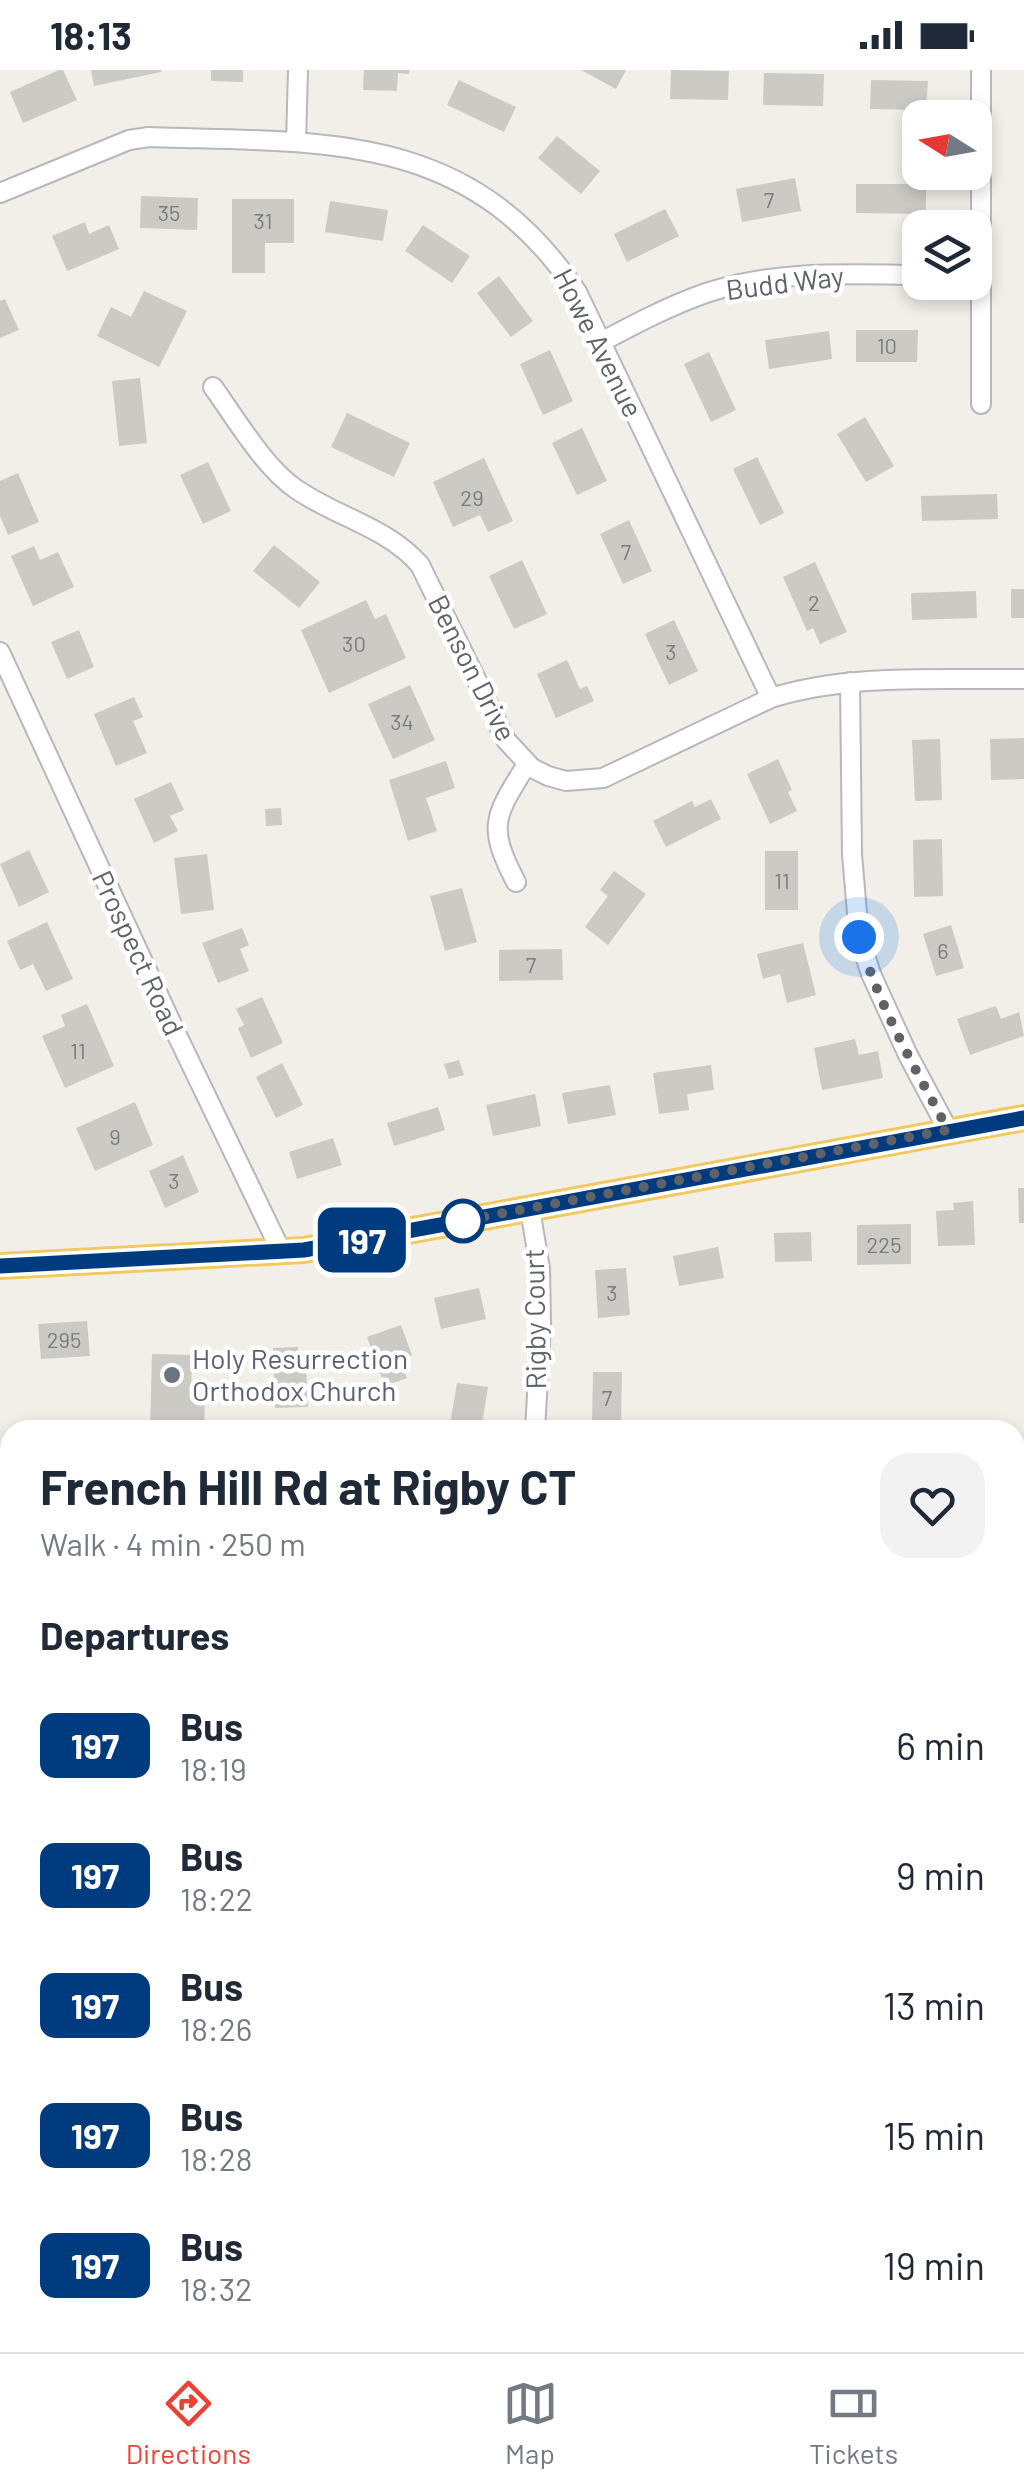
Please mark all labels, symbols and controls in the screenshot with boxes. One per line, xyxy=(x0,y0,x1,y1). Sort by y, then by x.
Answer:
text: 18:13 xyxy=(50,12,132,58)
north arrow xyxy=(902,100,992,190)
map controls xyxy=(902,100,992,300)
house number: 7 xyxy=(764,186,774,212)
house number: 35 xyxy=(158,199,180,225)
house number: 31 xyxy=(254,207,272,233)
button: layers xyxy=(902,210,992,300)
street label: Budd Way xyxy=(724,258,846,306)
street label: Howe Avenue xyxy=(547,263,651,423)
house number: 10 xyxy=(877,332,897,358)
house number: 29 xyxy=(460,484,484,510)
house number: 7 xyxy=(621,538,631,564)
street label: Benson Drive xyxy=(422,589,524,746)
house number: 2 xyxy=(808,589,820,615)
house number: 30 xyxy=(342,630,366,656)
house number: 3 xyxy=(665,638,677,664)
house number: 34 xyxy=(390,708,414,734)
street label: Prospect Road xyxy=(86,865,192,1040)
house number: 11 xyxy=(774,867,790,893)
your location xyxy=(834,912,884,962)
house number: 6 xyxy=(937,937,949,963)
house number: 7 xyxy=(526,951,536,977)
house number: 11 xyxy=(70,1037,86,1063)
house number: 9 xyxy=(109,1123,121,1149)
house number: 3 xyxy=(168,1167,180,1193)
unlabelled marker xyxy=(442,1200,484,1242)
line badge: 197 xyxy=(304,1208,420,1272)
text: 197 xyxy=(338,1219,386,1261)
house number: 225 xyxy=(867,1231,901,1257)
street label: Rigby Court xyxy=(516,1248,552,1390)
house number: 3 xyxy=(606,1279,618,1305)
house number: 295 xyxy=(47,1326,81,1352)
place label: Holy Resurrection Orthodox Church xyxy=(192,1341,408,1407)
marker: Holy Resurrection Orthodox Church xyxy=(161,1364,183,1386)
house number: 7 xyxy=(602,1384,612,1410)
button: heart xyxy=(880,1453,985,1558)
text: French Hill Rd at Rigby CT xyxy=(40,1457,576,1515)
text: Walk · 4 min · 250 m xyxy=(40,1524,306,1562)
text: Departures xyxy=(40,1612,229,1658)
text: Bus xyxy=(180,1703,243,1749)
text: 6 min xyxy=(896,1722,985,1768)
text: 197 xyxy=(71,1724,119,1766)
text: 18:19 xyxy=(180,1749,247,1787)
text: Bus xyxy=(180,1833,243,1879)
text: 9 min xyxy=(896,1852,985,1898)
text: 197 xyxy=(71,1854,119,1896)
text: 18:22 xyxy=(180,1879,253,1917)
text: Bus xyxy=(180,1963,243,2009)
text: 13 min xyxy=(883,1982,985,2028)
text: 197 xyxy=(71,1984,119,2026)
text: 18:26 xyxy=(180,2009,252,2047)
text: Bus xyxy=(180,2093,243,2139)
text: 15 min xyxy=(883,2112,985,2158)
text: 197 xyxy=(71,2114,119,2156)
text: 18:28 xyxy=(180,2139,253,2177)
text: Bus xyxy=(180,2223,243,2269)
text: 19 min xyxy=(883,2242,985,2288)
text: 197 xyxy=(71,2244,119,2286)
text: 18:32 xyxy=(180,2269,252,2307)
tab: Directions xyxy=(126,2376,251,2470)
tab: Map xyxy=(503,2376,558,2470)
tab: Tickets xyxy=(809,2376,898,2470)

